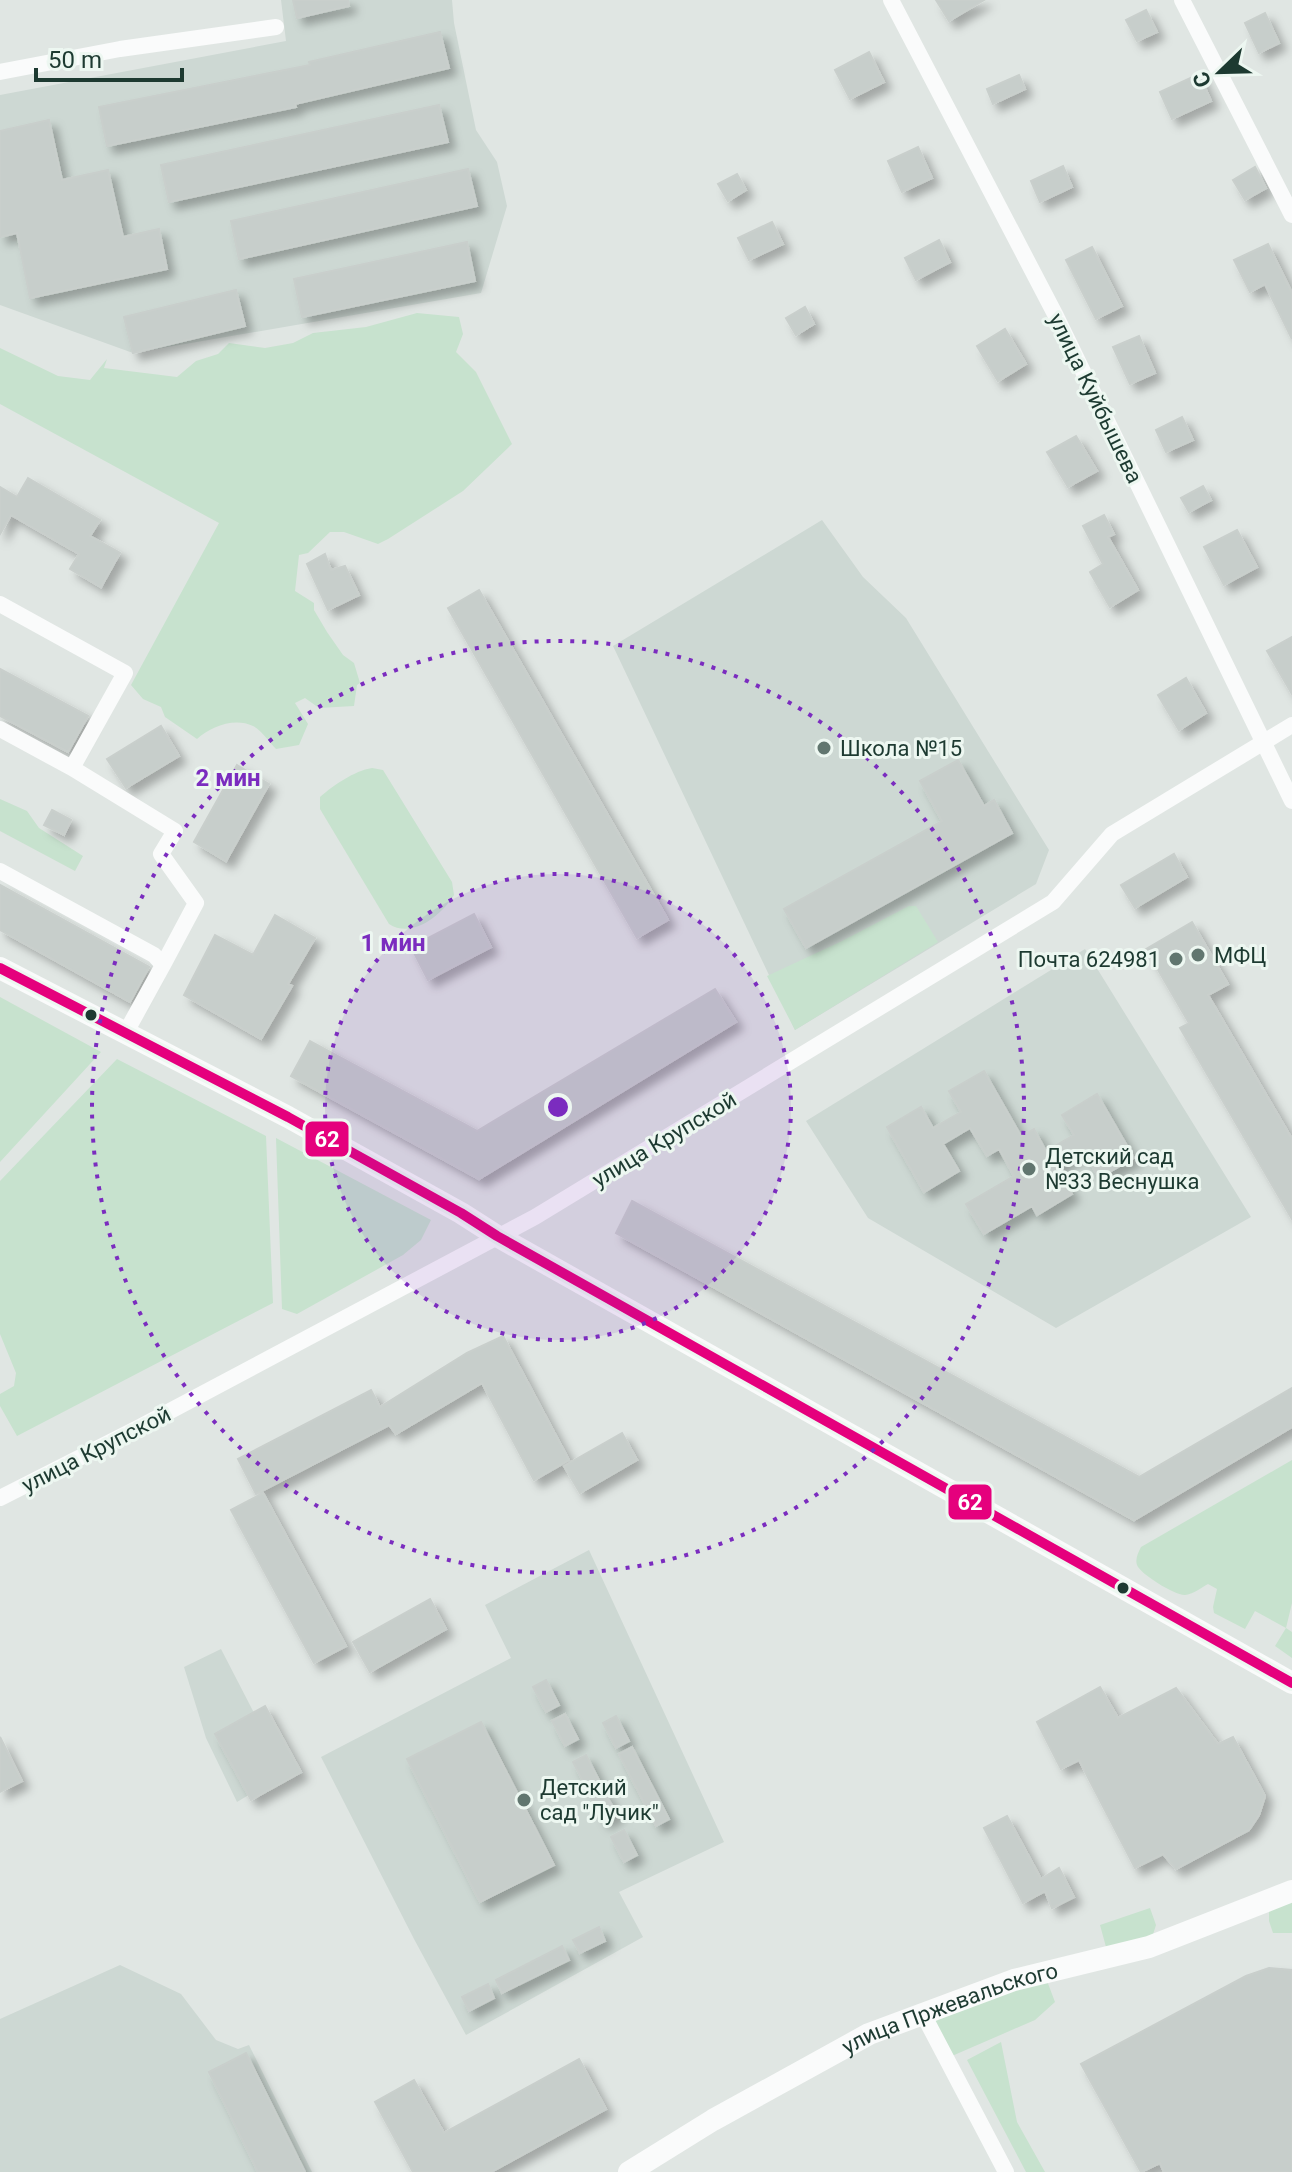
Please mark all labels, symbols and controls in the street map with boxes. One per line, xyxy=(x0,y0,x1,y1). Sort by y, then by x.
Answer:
scale bar xyxy=(36,32,182,82)
north arrow xyxy=(1180,32,1260,112)
text: 50 m xyxy=(48,46,102,74)
text: С xyxy=(1188,68,1216,91)
street label: улица Куйбышева xyxy=(1044,309,1148,487)
place label: Школа №15 xyxy=(840,736,962,761)
marker: Школа №15 xyxy=(815,739,833,757)
text: 2 мин xyxy=(195,764,261,792)
text: 1 мин xyxy=(360,929,426,957)
place label: МФЦ xyxy=(1214,943,1266,968)
marker: МФЦ xyxy=(1189,946,1207,964)
place label: Почта 624981 xyxy=(1018,947,1160,972)
marker: Почта 624981 xyxy=(1167,950,1185,968)
unlabelled marker xyxy=(83,1007,99,1023)
street label: улица Крупской xyxy=(588,1087,741,1192)
centre of rings xyxy=(544,1093,572,1121)
line badge: 62 xyxy=(304,1120,350,1158)
text: 62 xyxy=(314,1127,340,1152)
place label: Детский сад №33 Веснушка xyxy=(1045,1144,1199,1194)
marker: Детский сад №33 Веснушка xyxy=(1020,1160,1038,1178)
street label: улица Крупской xyxy=(18,1401,175,1498)
line badge: 62 xyxy=(947,1483,993,1521)
text: 62 xyxy=(957,1490,983,1515)
unlabelled marker xyxy=(1115,1580,1131,1596)
place label: Детский сад "Лучик" xyxy=(540,1775,659,1825)
marker: Детский сад "Лучик" xyxy=(515,1791,533,1809)
street label: улица Пржевальского xyxy=(838,1958,1060,2060)

